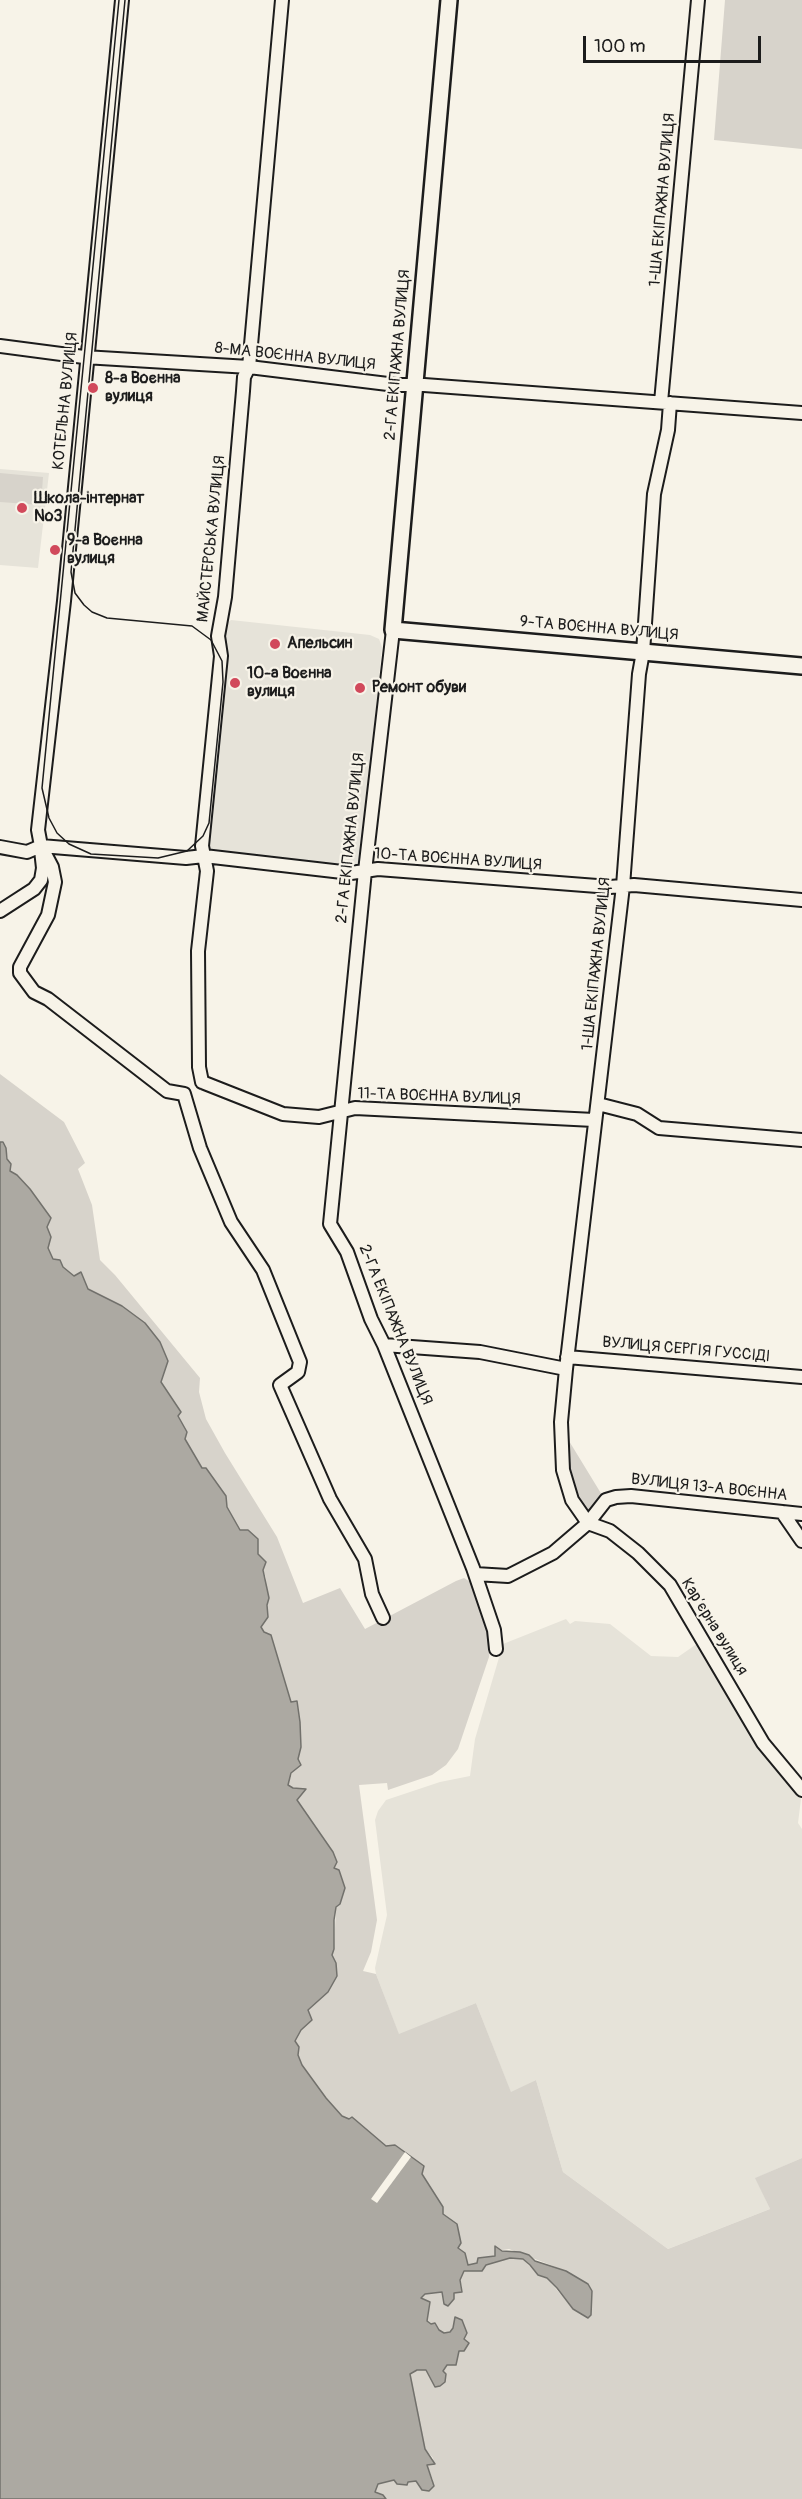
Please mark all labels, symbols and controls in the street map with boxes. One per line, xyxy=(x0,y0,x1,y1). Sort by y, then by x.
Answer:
scale bar xyxy=(586,24,764,62)
text: 100 m xyxy=(594,35,646,58)
street label: 1-ША ЕКІПАЖНА ВУЛИЦЯ xyxy=(646,112,680,288)
street label: 2-ГА ЕКІПАЖНА ВУЛИЦЯ xyxy=(381,269,415,441)
street label: КОТЕЛЬНА ВУЛИЦЯ xyxy=(49,331,83,471)
street label: 8-МА ВОЄННА ВУЛИЦЯ xyxy=(214,339,376,375)
place label: 8-а Воєнна вулиця xyxy=(105,369,180,407)
marker: 8-а Воєнна вулиця xyxy=(86,381,100,395)
street label: МАЙСТЕРСЬКА ВУЛИЦЯ xyxy=(194,455,230,623)
place label: Школа-інтернат №3 xyxy=(34,489,144,527)
marker: Школа-інтернат №3 xyxy=(15,501,29,515)
place label: 9-а Воєнна вулиця xyxy=(67,531,143,569)
marker: 9-а Воєнна вулиця xyxy=(48,543,62,557)
street label: 9-ТА ВОЄННА ВУЛИЦЯ xyxy=(519,612,679,646)
place label: Апельсин xyxy=(287,634,352,654)
marker: Апельсин xyxy=(268,637,282,651)
place label: 10-а Воєнна вулиця xyxy=(247,664,332,702)
marker: 10-а Воєнна вулиця xyxy=(228,676,242,690)
place label: Ремонт обуви xyxy=(372,678,466,698)
marker: Ремонт обуви xyxy=(353,681,367,695)
street label: 2-ГА ЕКІПАЖНА ВУЛИЦЯ xyxy=(332,752,370,924)
street label: 10-ТА ВОЄННА ВУЛИЦЯ xyxy=(373,845,543,875)
street label: 1-ША ЕКІПАЖНА ВУЛИЦЯ xyxy=(578,876,616,1052)
street label: 11-ТА ВОЄННА ВУЛИЦЯ xyxy=(357,1085,521,1109)
street label: 2-ГА ЕКІПАЖНА ВУЛИЦЯ xyxy=(354,1242,436,1408)
street label: ВУЛИЦЯ СЕРГІЯ ГУССІДІ xyxy=(601,1333,771,1367)
street label: ВУЛИЦЯ 13-А ВОЄННА xyxy=(630,1470,788,1506)
street label: Карʼєрна вулиця xyxy=(677,1575,751,1679)

